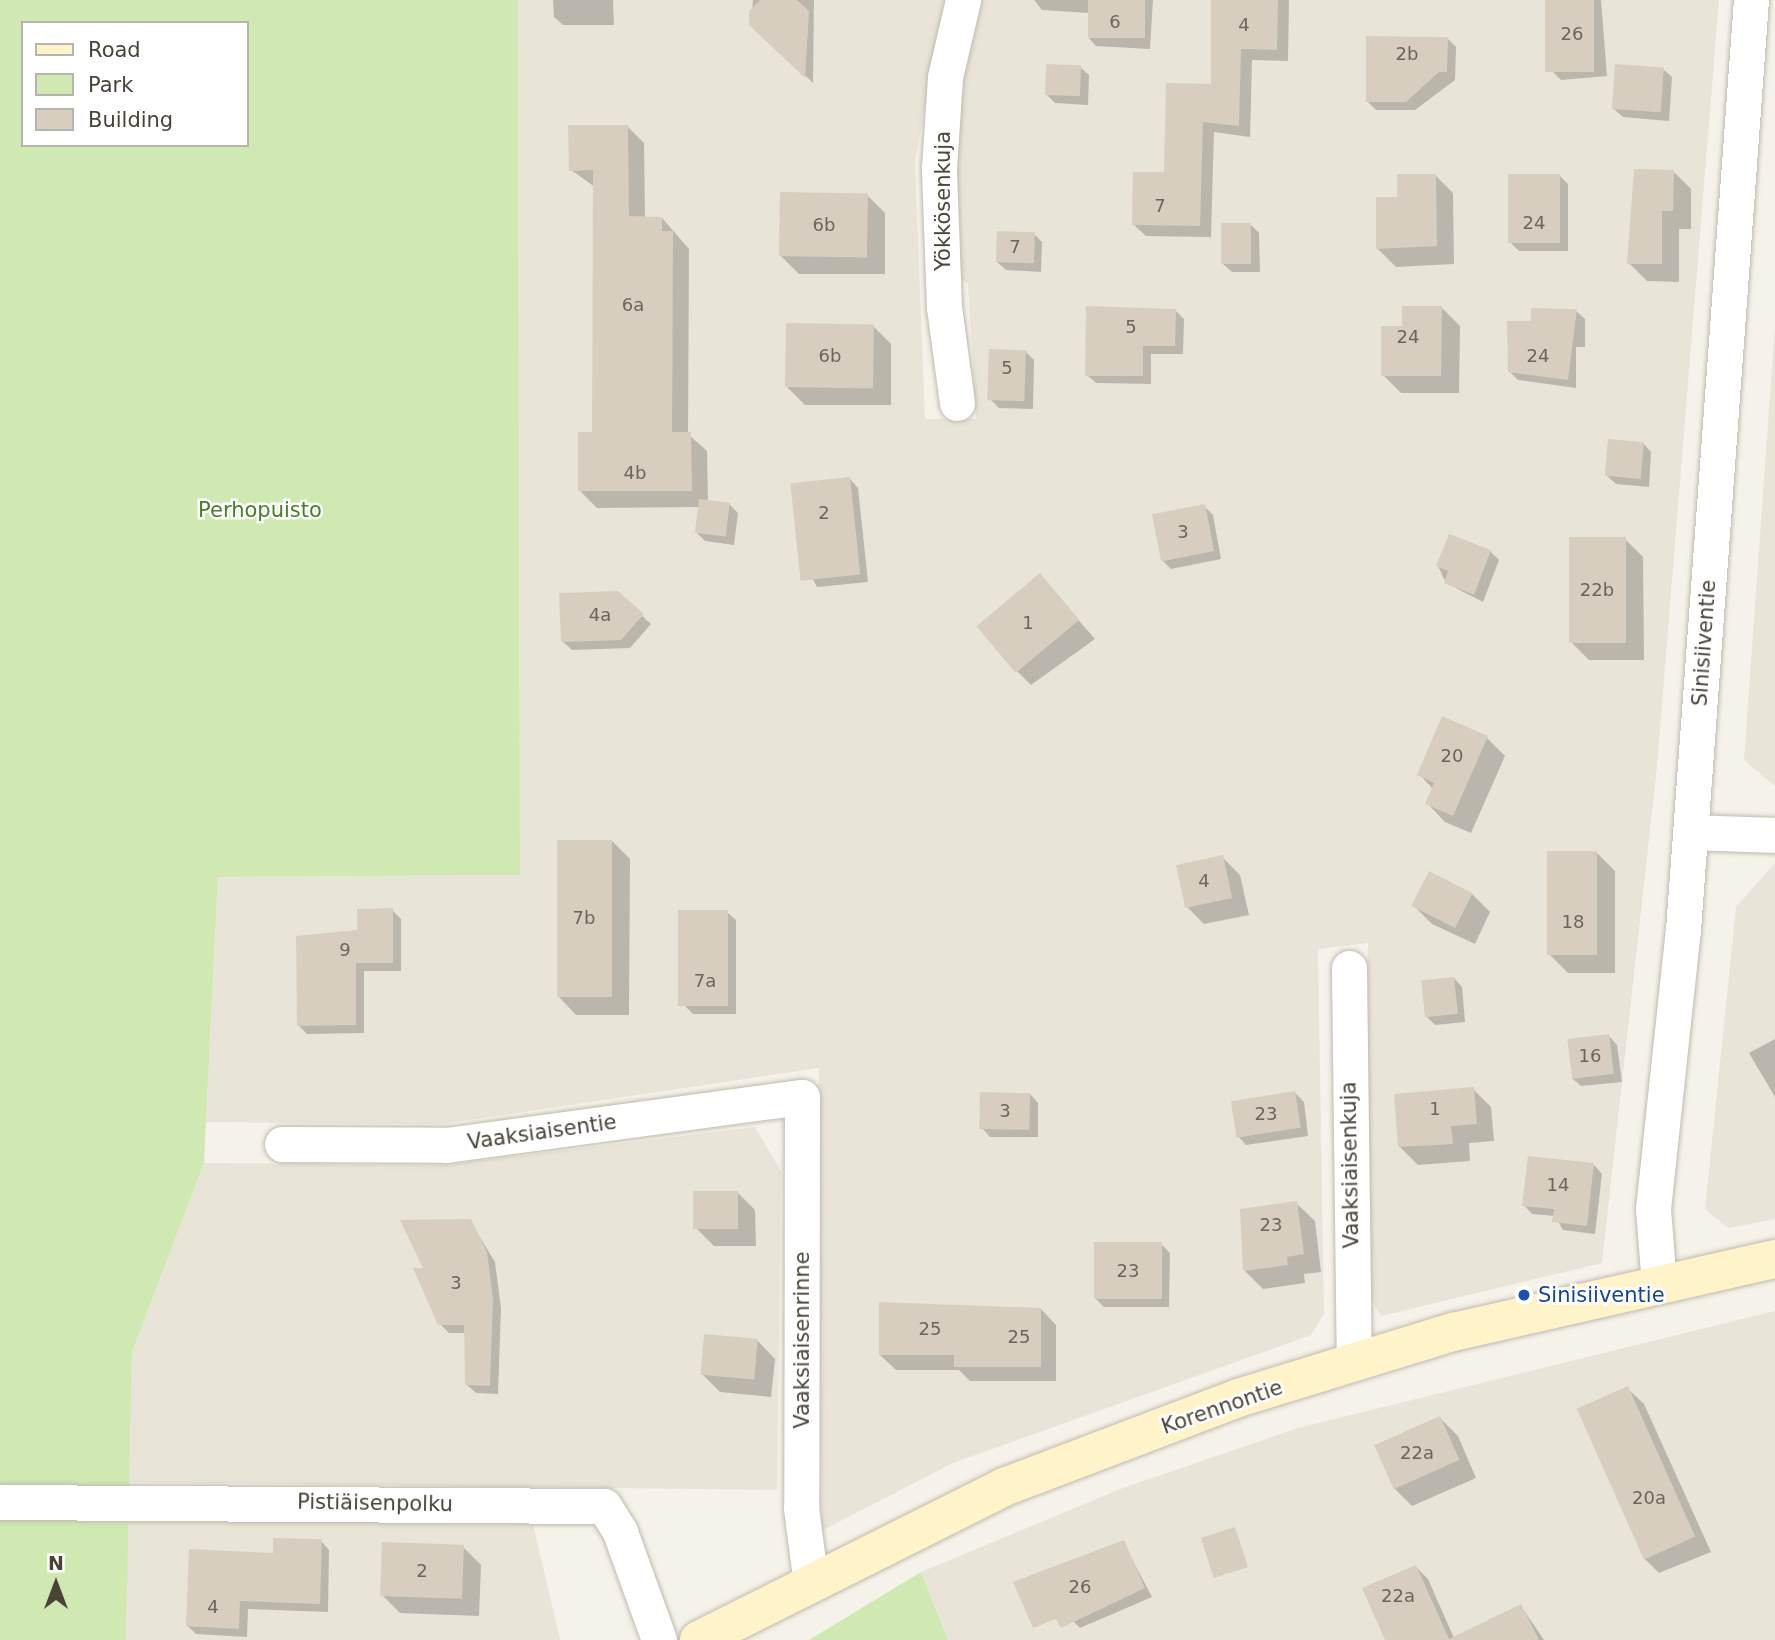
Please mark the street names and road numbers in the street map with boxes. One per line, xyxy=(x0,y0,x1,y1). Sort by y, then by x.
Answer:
street label: Yökkösenkuja xyxy=(930,131,956,271)
street label: Sinisiiventie xyxy=(1687,579,1721,707)
street label: Vaaksiaisenkuja xyxy=(1336,1081,1364,1249)
street label: Vaaksiaisentie xyxy=(466,1109,618,1155)
street label: Vaaksiaisenrinne xyxy=(789,1251,815,1429)
street label: Korennontie xyxy=(1158,1375,1286,1439)
street label: Pistiäisenpolku xyxy=(297,1489,453,1517)

